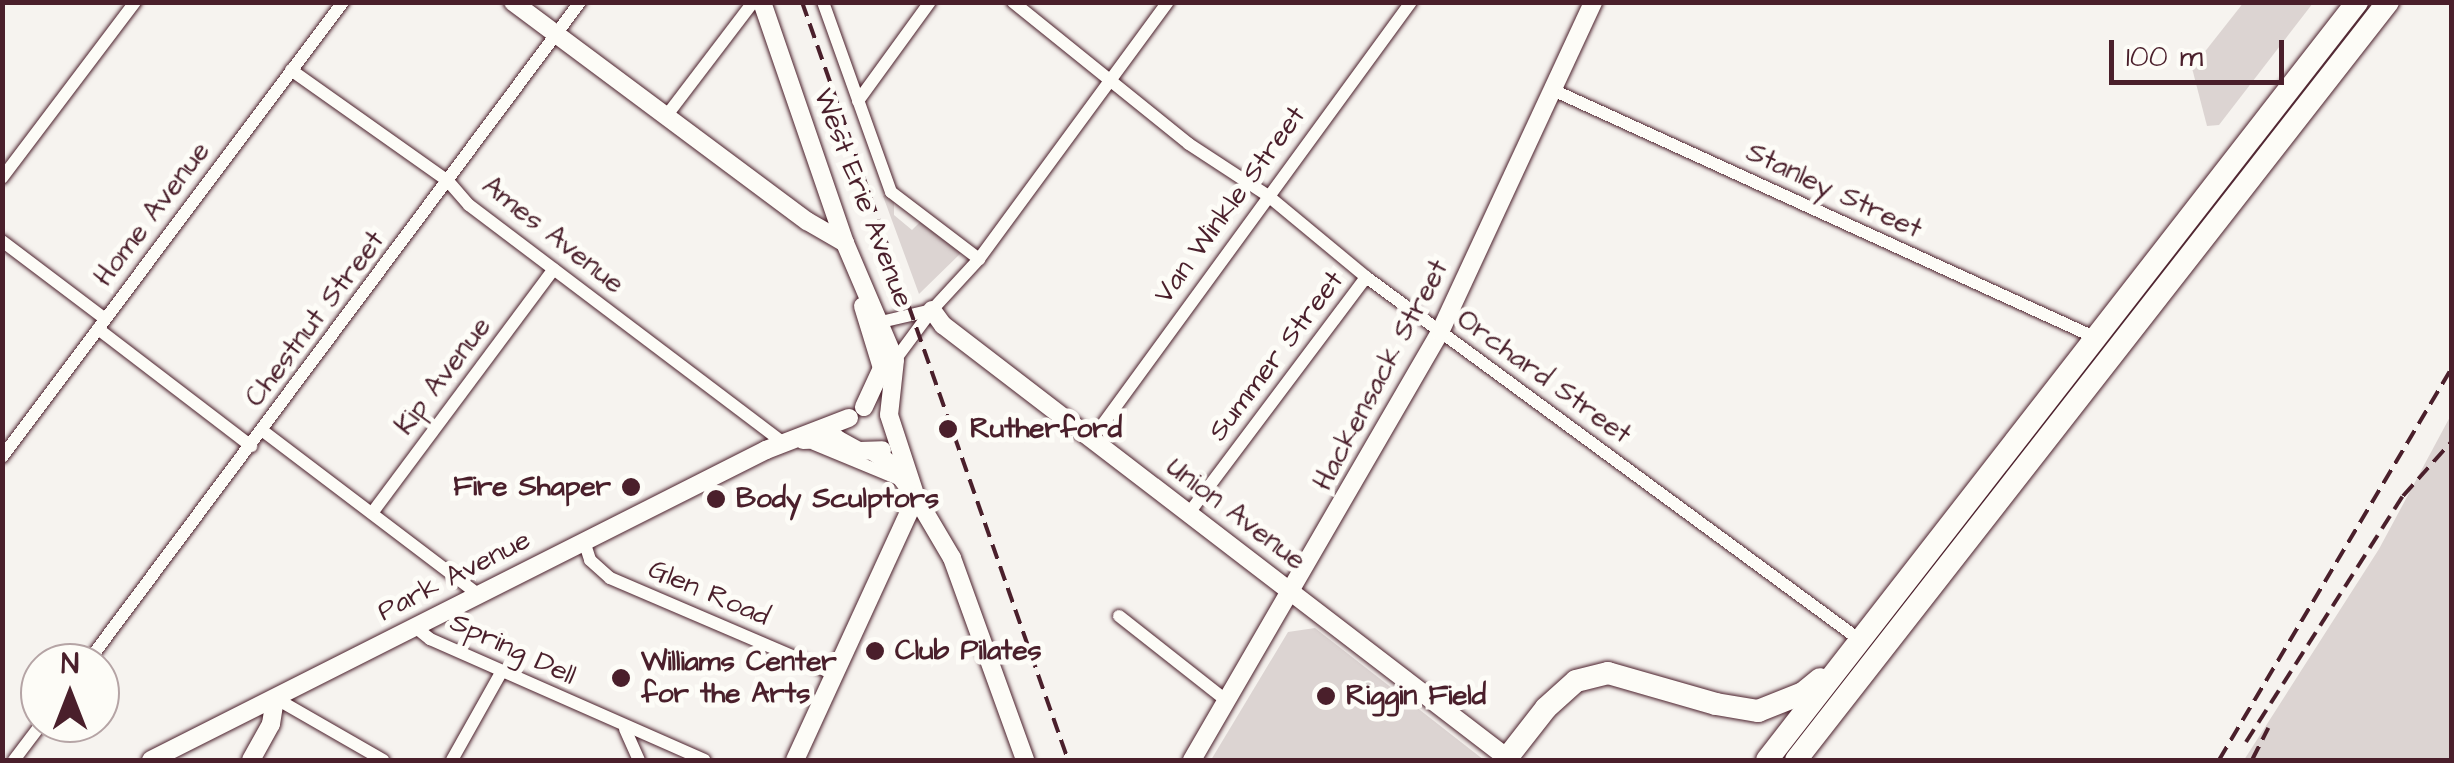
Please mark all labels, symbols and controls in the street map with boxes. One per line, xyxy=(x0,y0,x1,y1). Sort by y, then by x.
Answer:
scale bar xyxy=(2114,20,2289,82)
text: 100 m xyxy=(2126,36,2203,78)
street label: West Erie Avenue xyxy=(806,84,920,312)
street label: Van Winkle Street xyxy=(1147,100,1313,310)
street label: Home Avenue xyxy=(87,135,217,293)
street label: Stanley Street xyxy=(1741,136,1927,246)
street label: Ames Avenue xyxy=(475,169,631,301)
street label: Chestnut Street xyxy=(238,224,392,414)
street label: Hackensack Street xyxy=(1306,254,1456,496)
street label: Summer Street xyxy=(1201,264,1351,448)
street label: Orchard Street xyxy=(1450,302,1638,452)
street label: Kip Avenue xyxy=(388,310,498,442)
place label: Rutherford xyxy=(970,412,1122,446)
marker: Rutherford xyxy=(935,416,961,442)
street label: Union Avenue xyxy=(1160,451,1312,577)
place label: Fire Shaper xyxy=(453,470,611,504)
marker: Fire Shaper xyxy=(620,476,642,498)
place label: Body Sculptors xyxy=(736,482,939,516)
marker: Body Sculptors xyxy=(705,488,727,510)
street label: Park Avenue xyxy=(372,523,536,629)
street label: Glen Road xyxy=(643,552,775,634)
street label: Spring Dell xyxy=(445,605,581,693)
place label: Club Pilates xyxy=(895,634,1042,668)
marker: Club Pilates xyxy=(864,640,886,662)
north arrow xyxy=(20,643,120,743)
text: N xyxy=(61,645,79,684)
place label: Williams Center for the Arts xyxy=(641,645,837,711)
marker: Williams Center for the Arts xyxy=(610,667,632,689)
place label: Riggin Field xyxy=(1346,679,1486,713)
marker: Riggin Field xyxy=(1315,685,1337,707)

